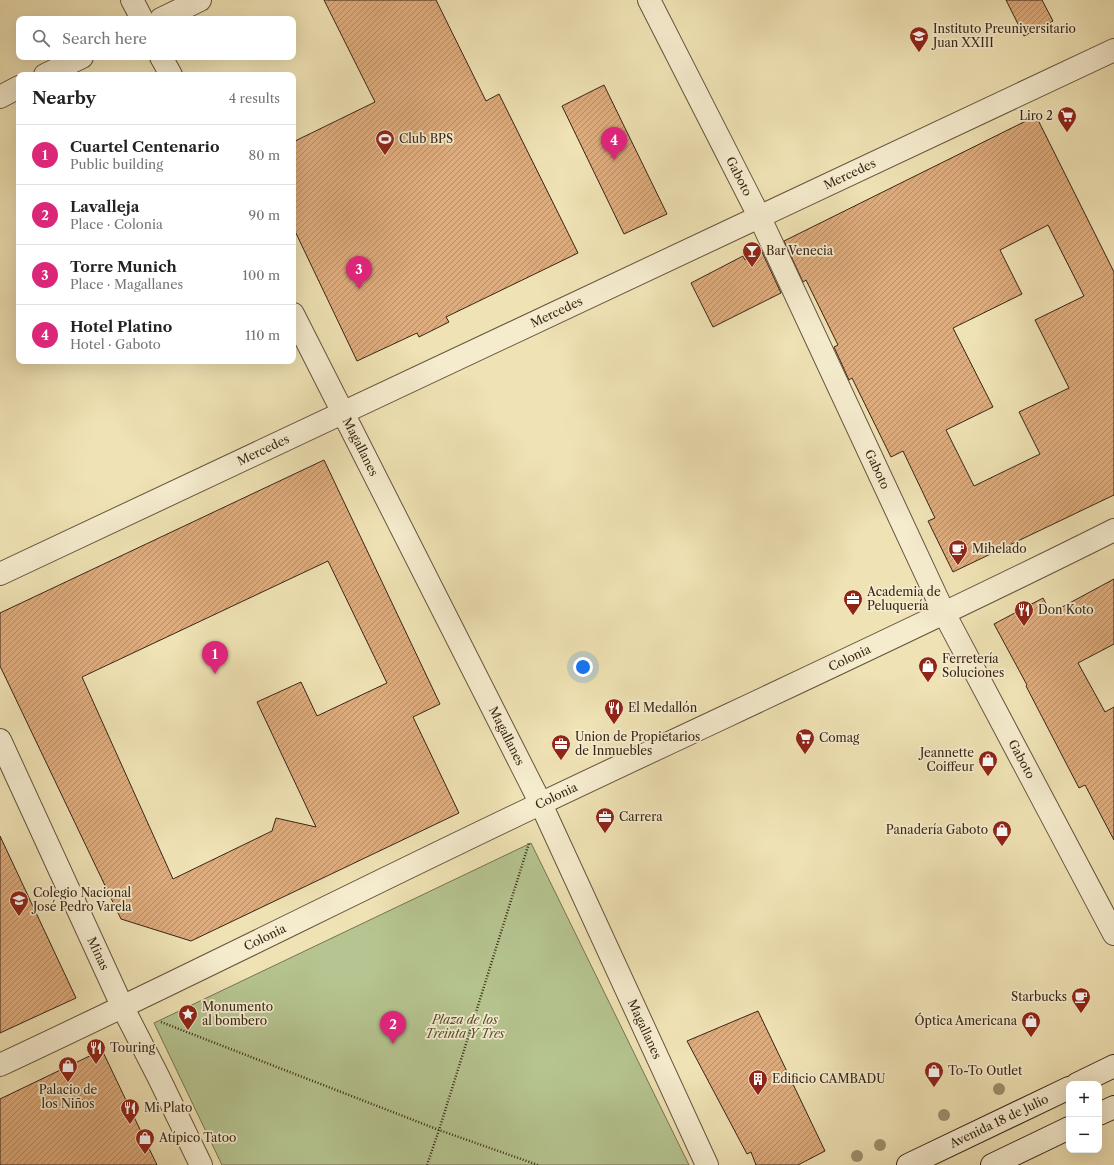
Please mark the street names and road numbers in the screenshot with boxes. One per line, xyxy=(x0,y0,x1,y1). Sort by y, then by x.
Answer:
street label: Gaboto xyxy=(723,154,756,198)
street label: Mercedes xyxy=(821,155,878,193)
street label: Mercedes xyxy=(528,293,585,330)
street label: Magallanes xyxy=(340,415,382,479)
street label: Mercedes xyxy=(235,431,292,468)
street label: Gaboto xyxy=(862,447,893,492)
street label: Colonia xyxy=(826,641,874,674)
street label: Magallanes xyxy=(486,704,528,768)
street label: Gaboto xyxy=(1005,737,1038,781)
street label: Colonia xyxy=(533,779,580,812)
street label: Colonia xyxy=(241,920,289,954)
street label: Minas xyxy=(84,934,113,972)
street label: Magallanes xyxy=(625,997,665,1061)
street label: Avenida 18 de Julio xyxy=(946,1091,1051,1151)

